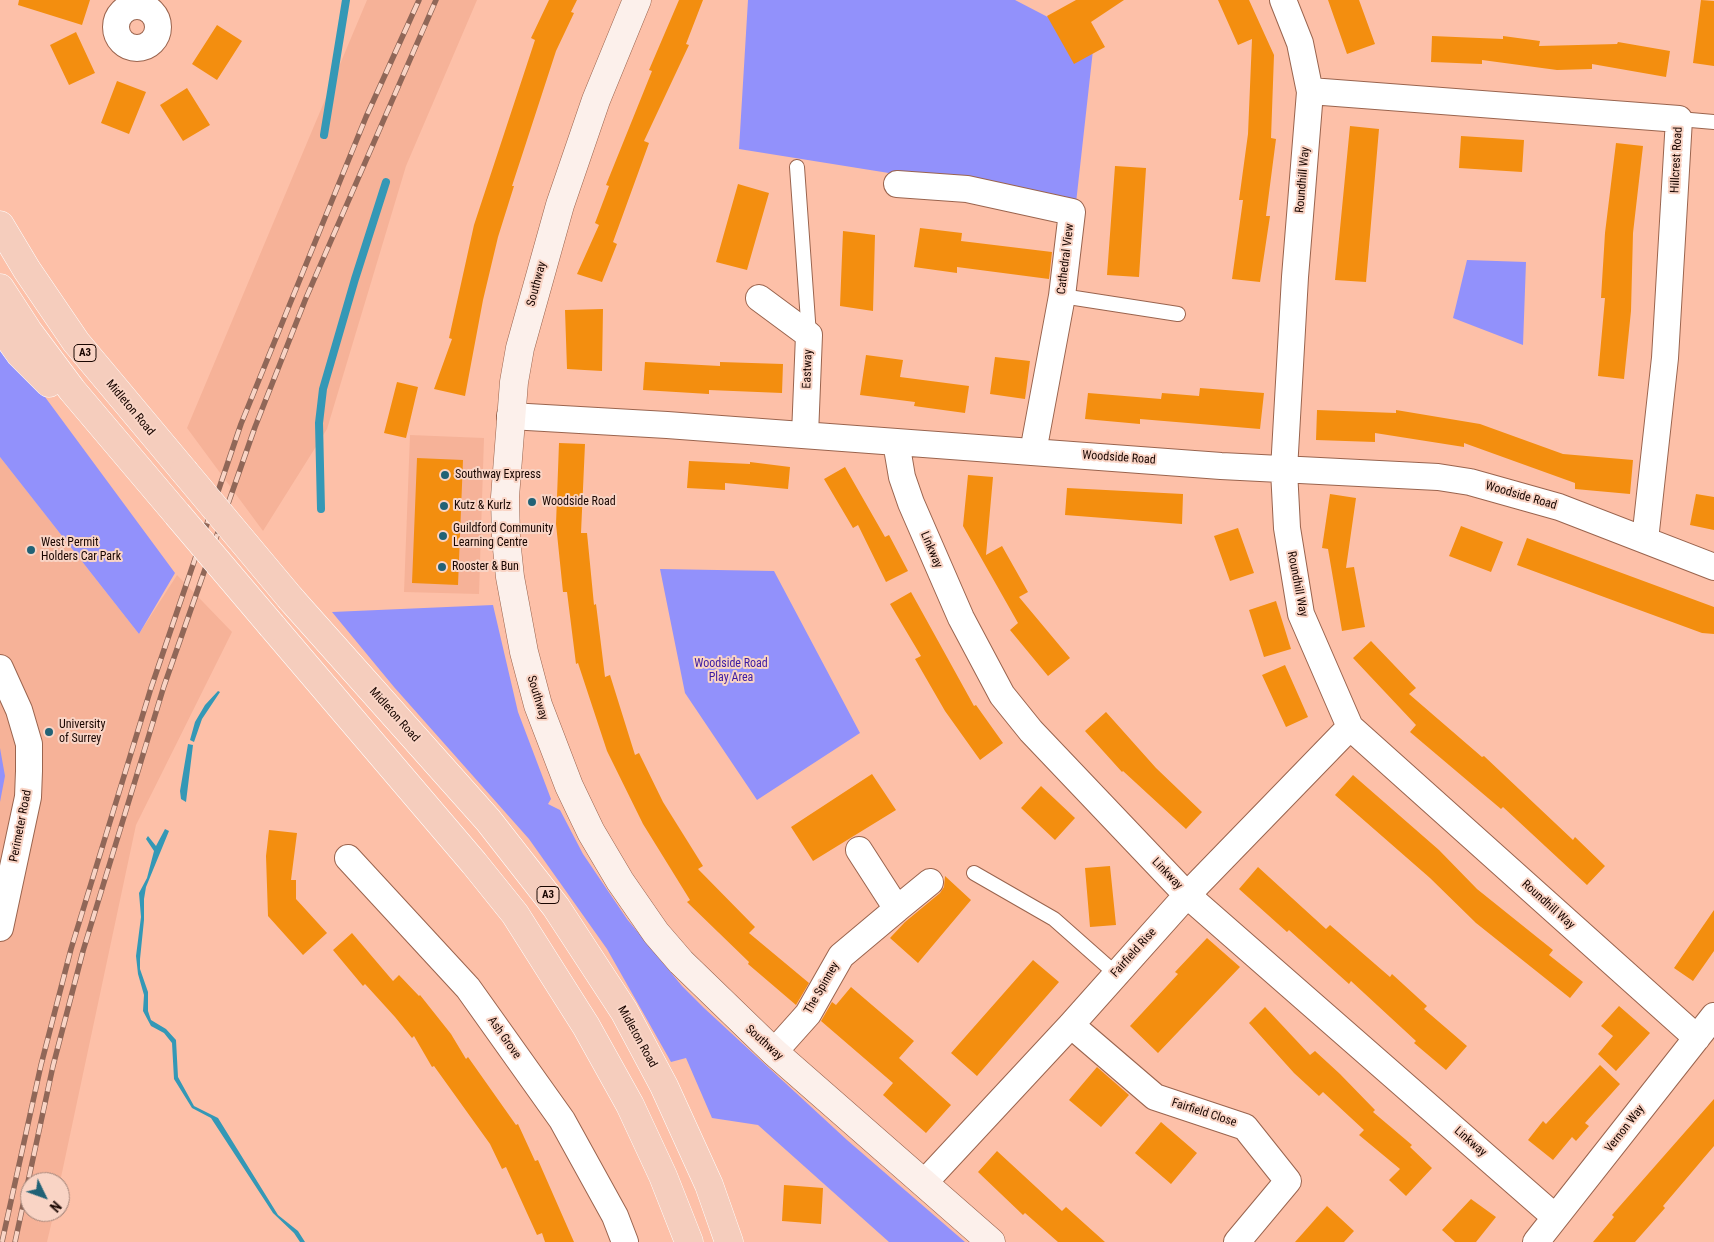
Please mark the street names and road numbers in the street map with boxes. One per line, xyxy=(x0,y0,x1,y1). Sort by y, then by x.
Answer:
street label: Hillcrest Road xyxy=(1668,127,1686,193)
street label: Roundhill Way xyxy=(1293,146,1313,214)
street label: Cathedral View xyxy=(1055,223,1077,295)
street label: Southway xyxy=(524,260,550,308)
road number: A3 xyxy=(74,344,96,362)
street label: Eastway xyxy=(800,349,816,389)
street label: Midleton Road xyxy=(103,377,157,439)
street label: Woodside Road xyxy=(1082,448,1156,468)
street label: Woodside Road xyxy=(1484,479,1558,513)
street label: Linkway xyxy=(917,530,945,570)
street label: Roundhill Way xyxy=(1284,550,1310,618)
street label: Southway xyxy=(523,674,551,722)
street label: Midleton Road xyxy=(366,685,422,745)
street label: Perimeter Road xyxy=(7,789,35,863)
street label: Linkway xyxy=(1149,855,1185,893)
street label: Roundhill Way xyxy=(1519,877,1577,933)
road number: A3 xyxy=(537,886,559,904)
street label: Fairfield Rise xyxy=(1108,926,1160,980)
street label: The Spinney xyxy=(801,960,843,1016)
street label: Midleton Road xyxy=(614,1004,660,1070)
street label: Ash Grove xyxy=(484,1014,524,1062)
street label: Southway xyxy=(742,1022,786,1064)
street label: Fairfield Close xyxy=(1170,1096,1238,1130)
street label: Vernon Way xyxy=(1602,1103,1648,1155)
street label: Linkway xyxy=(1451,1124,1489,1160)

